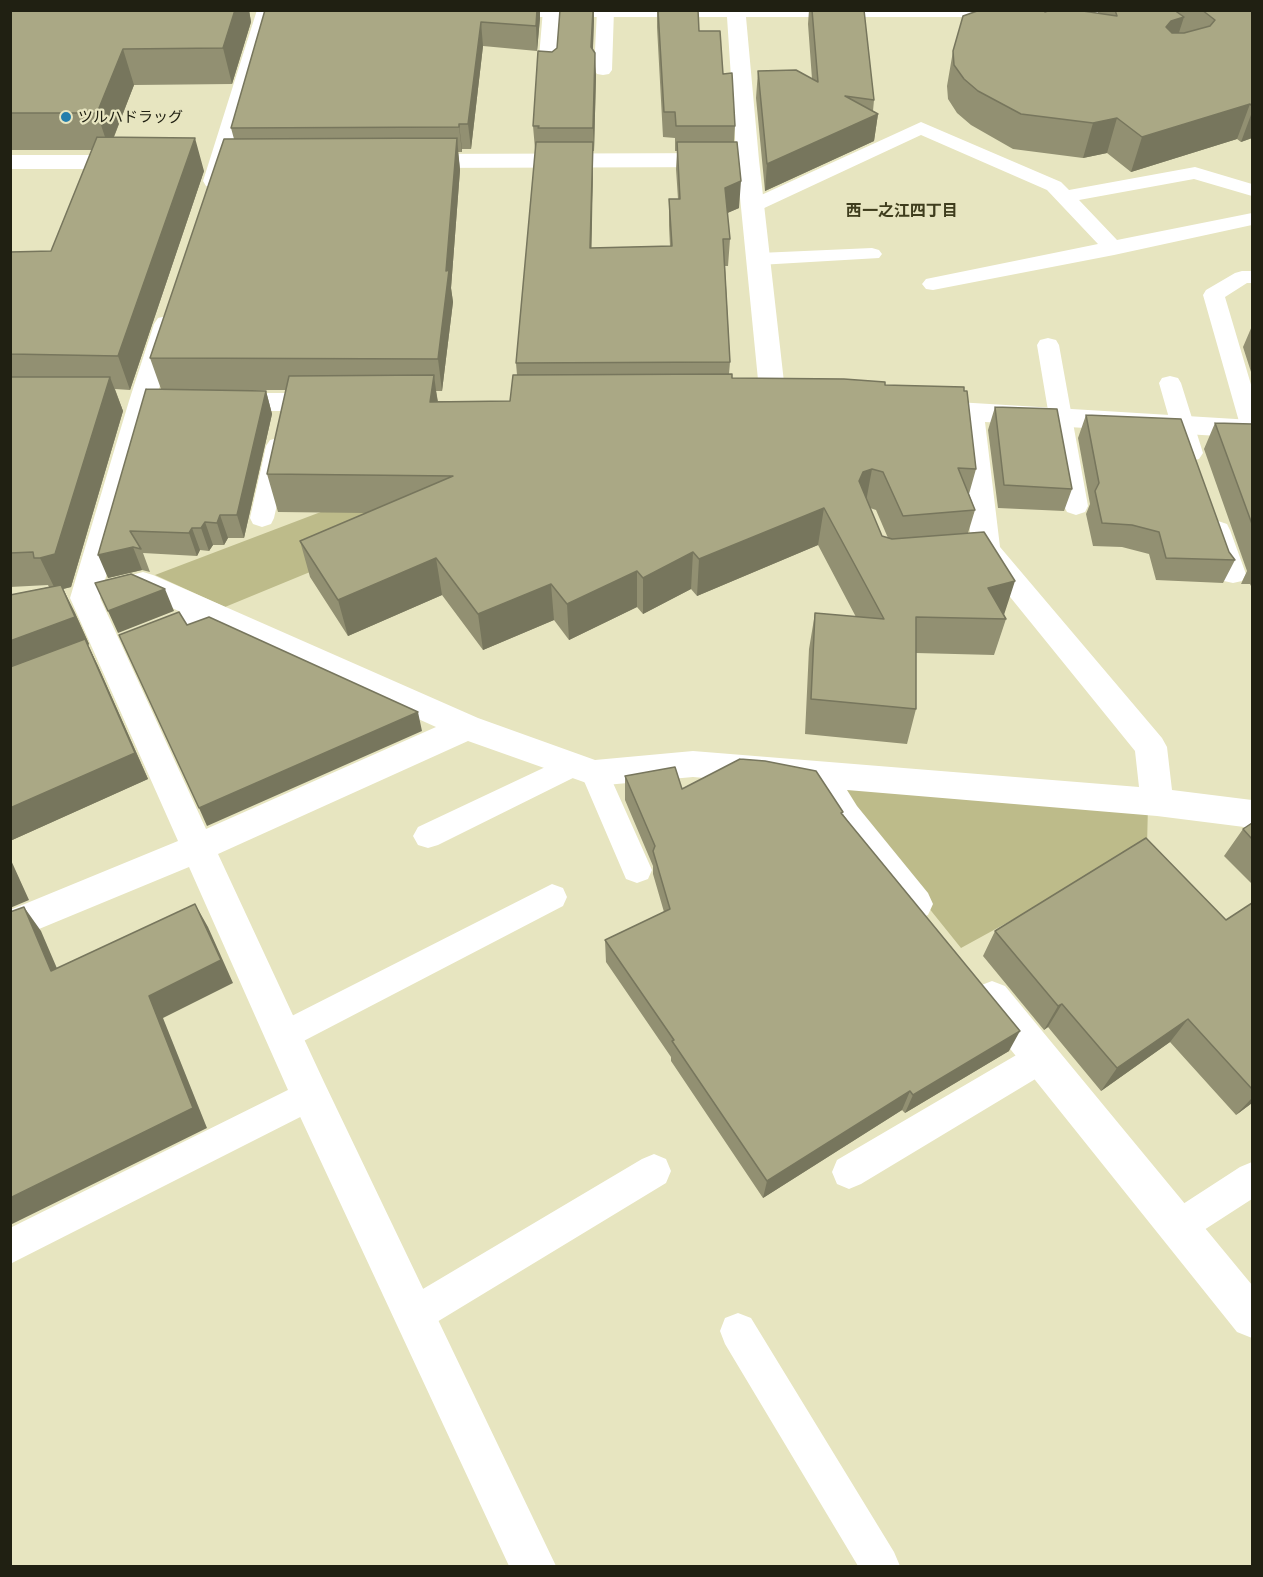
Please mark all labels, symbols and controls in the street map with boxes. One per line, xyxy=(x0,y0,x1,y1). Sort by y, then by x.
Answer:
place label: ツルハドラッグ xyxy=(78,108,183,126)
marker: ツルハドラッグ xyxy=(59,110,73,124)
district label: 西一之江四丁目 xyxy=(846,201,958,221)

